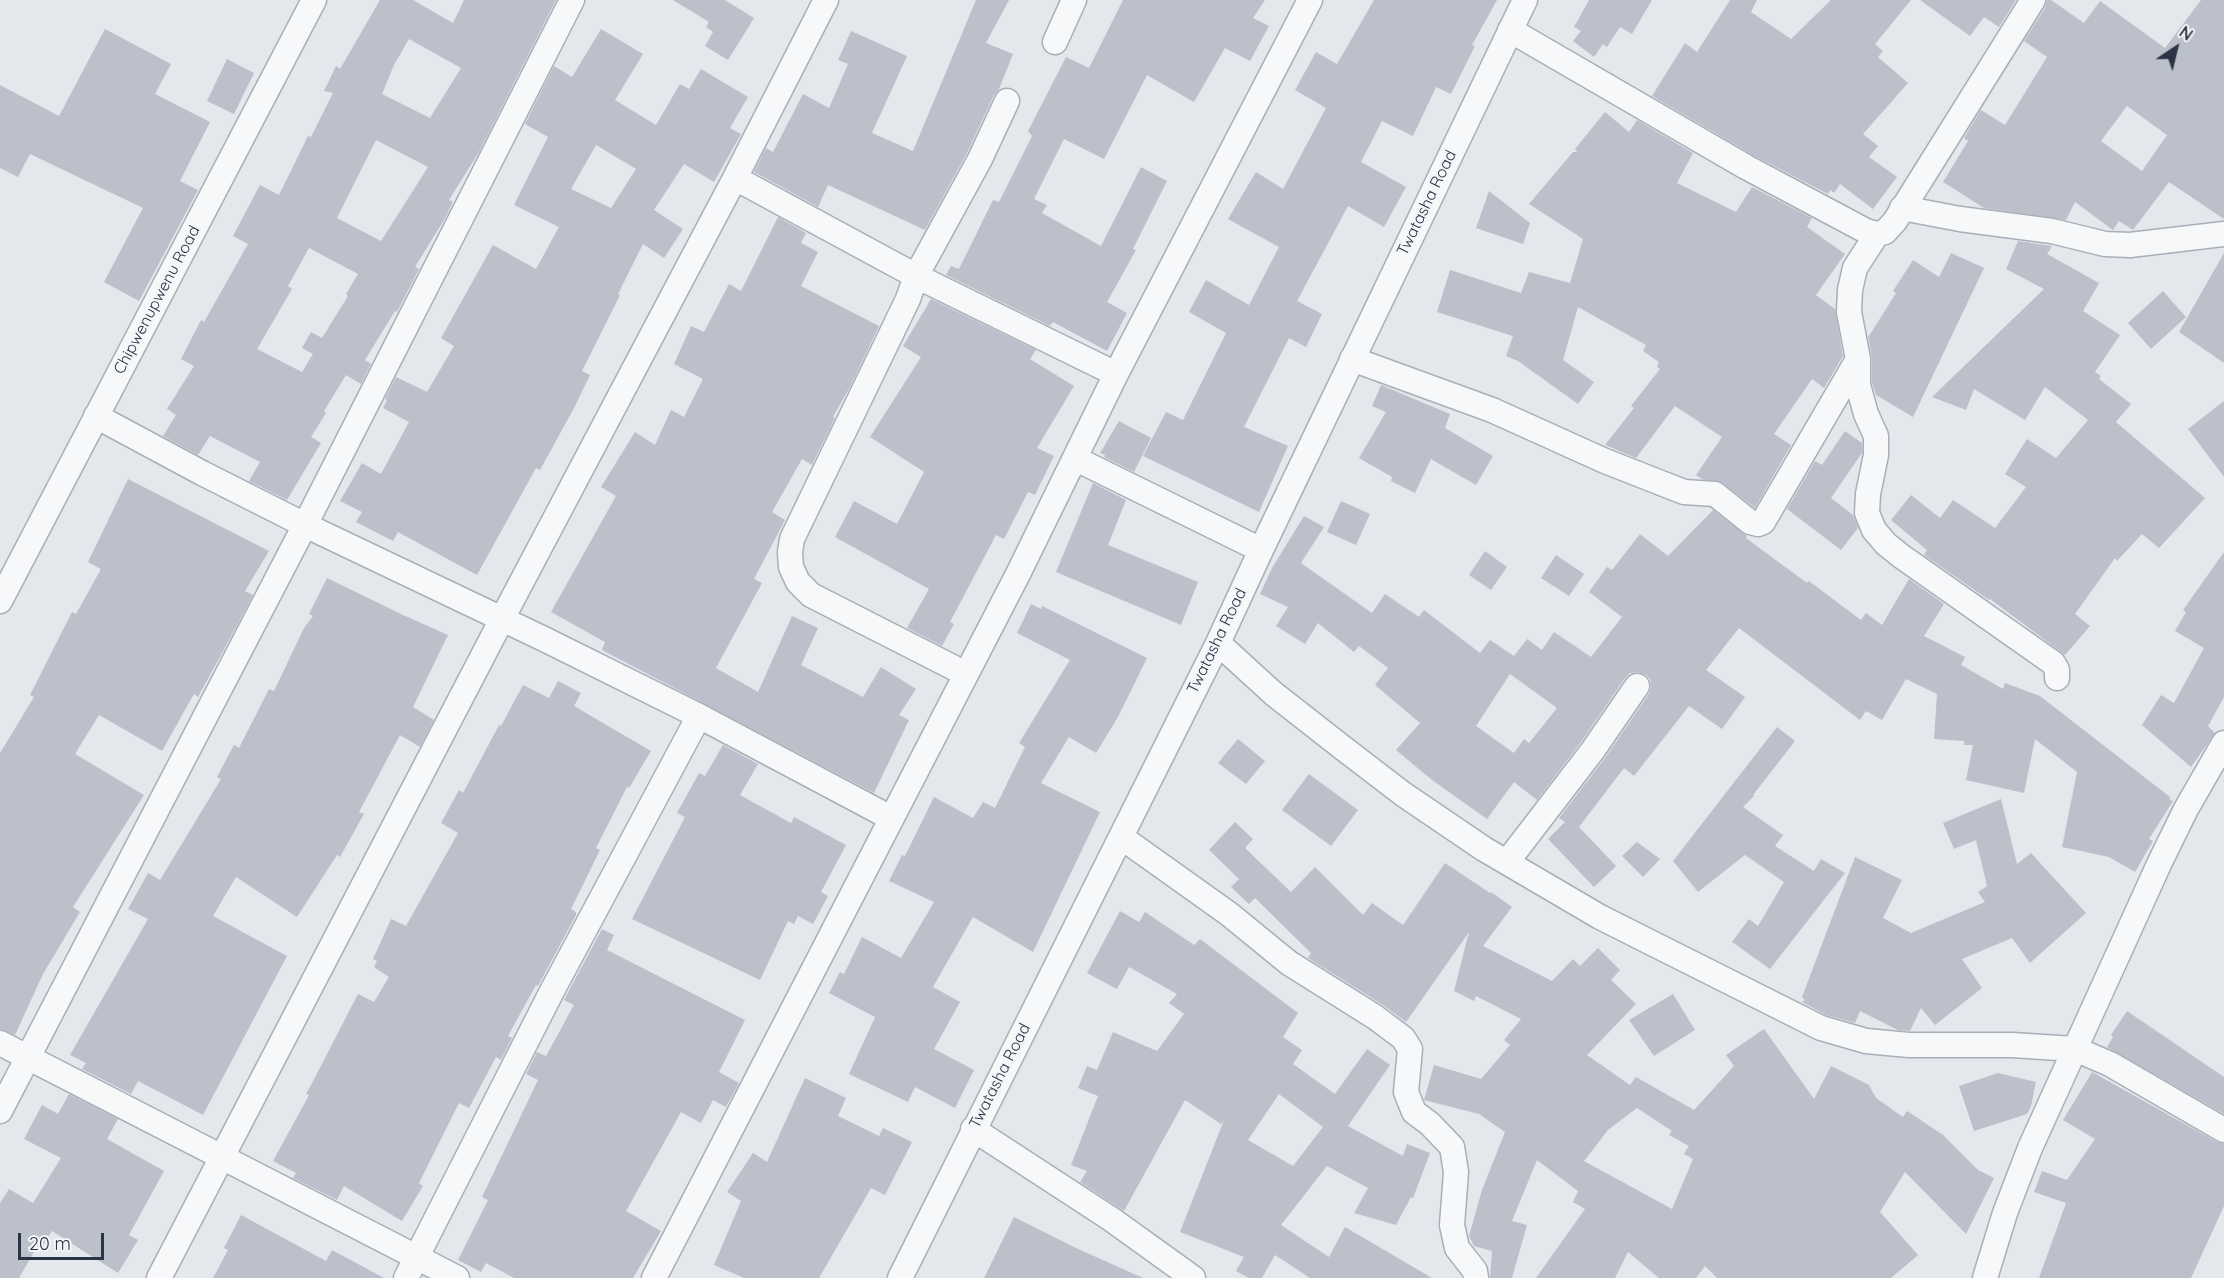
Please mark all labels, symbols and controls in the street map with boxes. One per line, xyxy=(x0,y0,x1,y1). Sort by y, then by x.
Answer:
north arrow xyxy=(2146,18,2206,78)
text: N xyxy=(2176,22,2197,45)
street label: Twatasha Road xyxy=(1393,147,1461,259)
street label: Chipwenupwenu Road xyxy=(110,223,204,377)
street label: Twatasha Road xyxy=(1183,585,1251,697)
street label: Twatasha Road xyxy=(965,1020,1035,1132)
scale bar xyxy=(21,1221,106,1259)
text: 20 m xyxy=(29,1232,71,1255)

